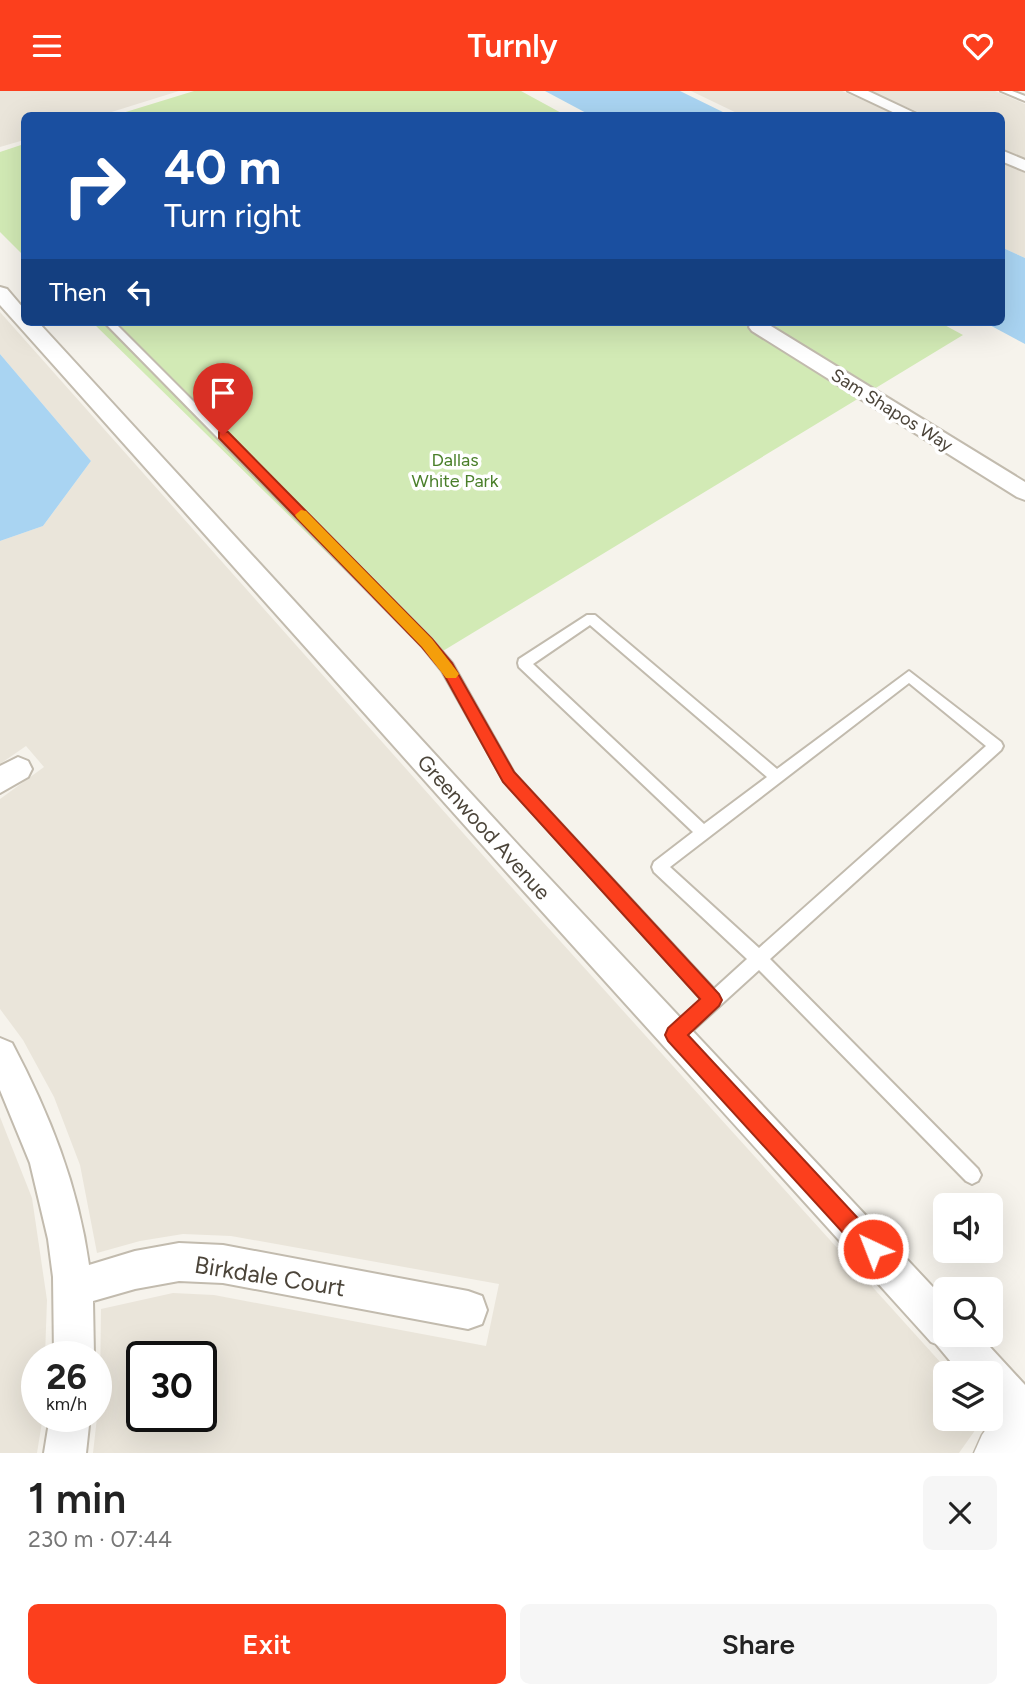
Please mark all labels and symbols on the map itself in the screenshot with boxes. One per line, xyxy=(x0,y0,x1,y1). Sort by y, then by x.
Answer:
pin xyxy=(193,363,253,435)
street label: Sam Shapos Way xyxy=(827,364,957,457)
park label: Dallas White Park xyxy=(412,449,499,492)
street label: Greenwood Avenue xyxy=(412,749,556,905)
position arrow xyxy=(836,1212,910,1286)
street label: Birkdale Court xyxy=(193,1250,347,1302)
speed limit sign: 30 xyxy=(126,1341,217,1432)

